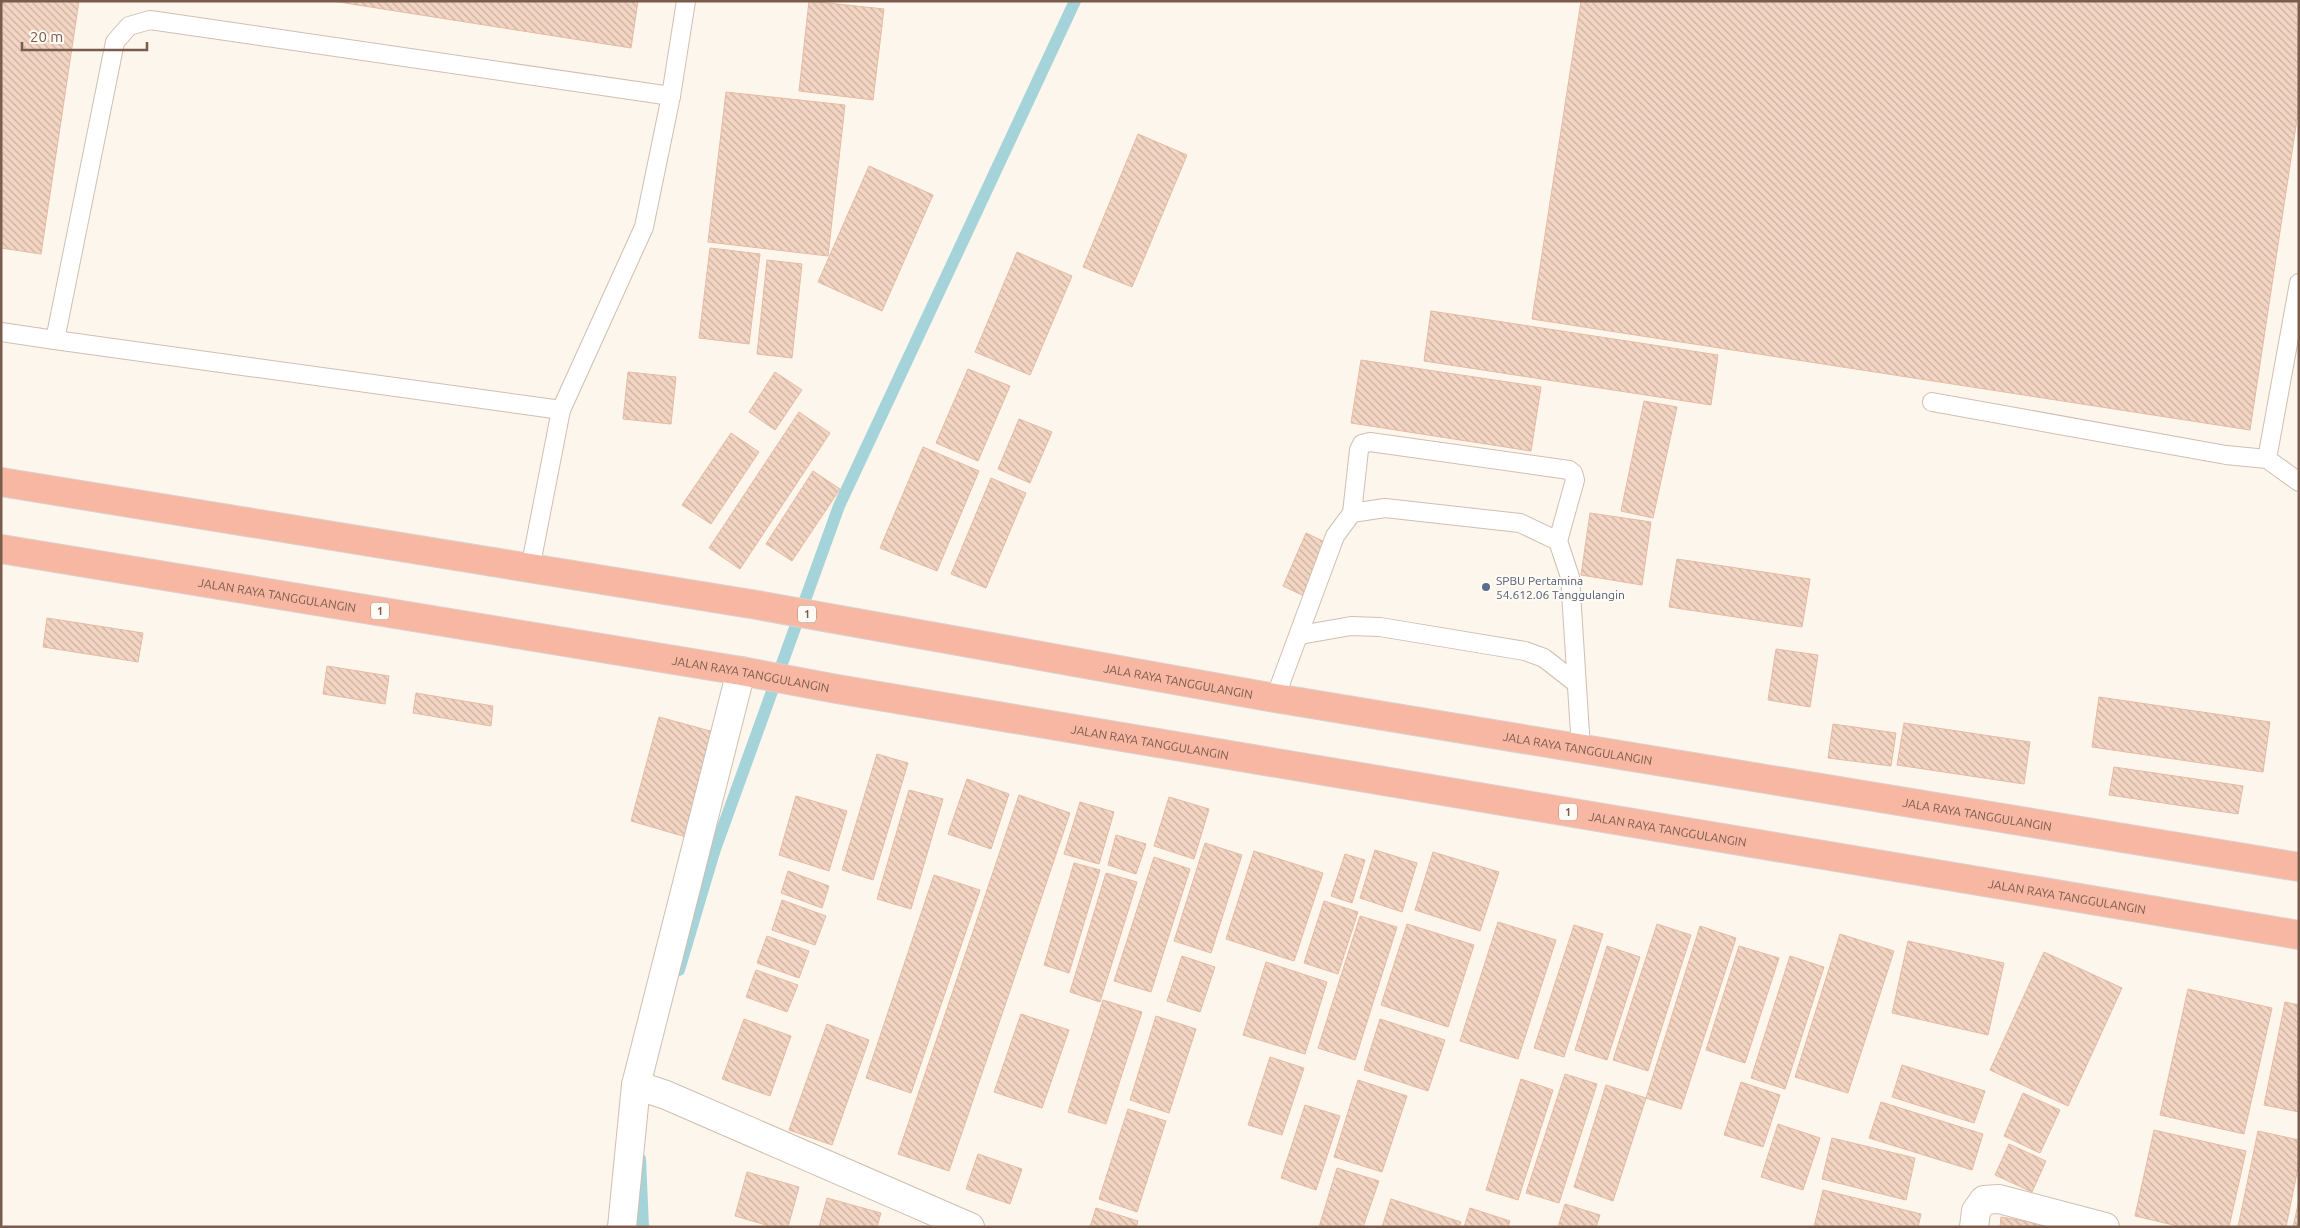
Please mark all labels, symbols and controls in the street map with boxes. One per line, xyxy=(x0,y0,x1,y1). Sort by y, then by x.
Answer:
scale bar xyxy=(22,20,148,52)
text: 20 m xyxy=(30,28,63,45)
place label: SPBU Pertamina 54.612.06 Tanggulangin xyxy=(1496,574,1625,601)
street label: JALAN RAYA TANGGULANGIN xyxy=(197,575,357,614)
marker: SPBU Pertamina 54.612.06 Tanggulangin xyxy=(1480,581,1492,593)
road number: 1 xyxy=(371,602,389,620)
road number: 1 xyxy=(798,606,816,622)
street label: JALAN RAYA TANGGULANGIN xyxy=(671,653,831,694)
street label: JALA RAYA TANGGULANGIN xyxy=(1103,661,1254,700)
street label: JALAN RAYA TANGGULANGIN xyxy=(1070,722,1230,761)
street label: JALA RAYA TANGGULANGIN xyxy=(1502,729,1653,767)
street label: JALA RAYA TANGGULANGIN xyxy=(1902,795,2053,833)
road number: 1 xyxy=(1559,804,1577,820)
street label: JALAN RAYA TANGGULANGIN xyxy=(1588,809,1748,848)
street label: JALAN RAYA TANGGULANGIN xyxy=(1987,876,2147,916)

